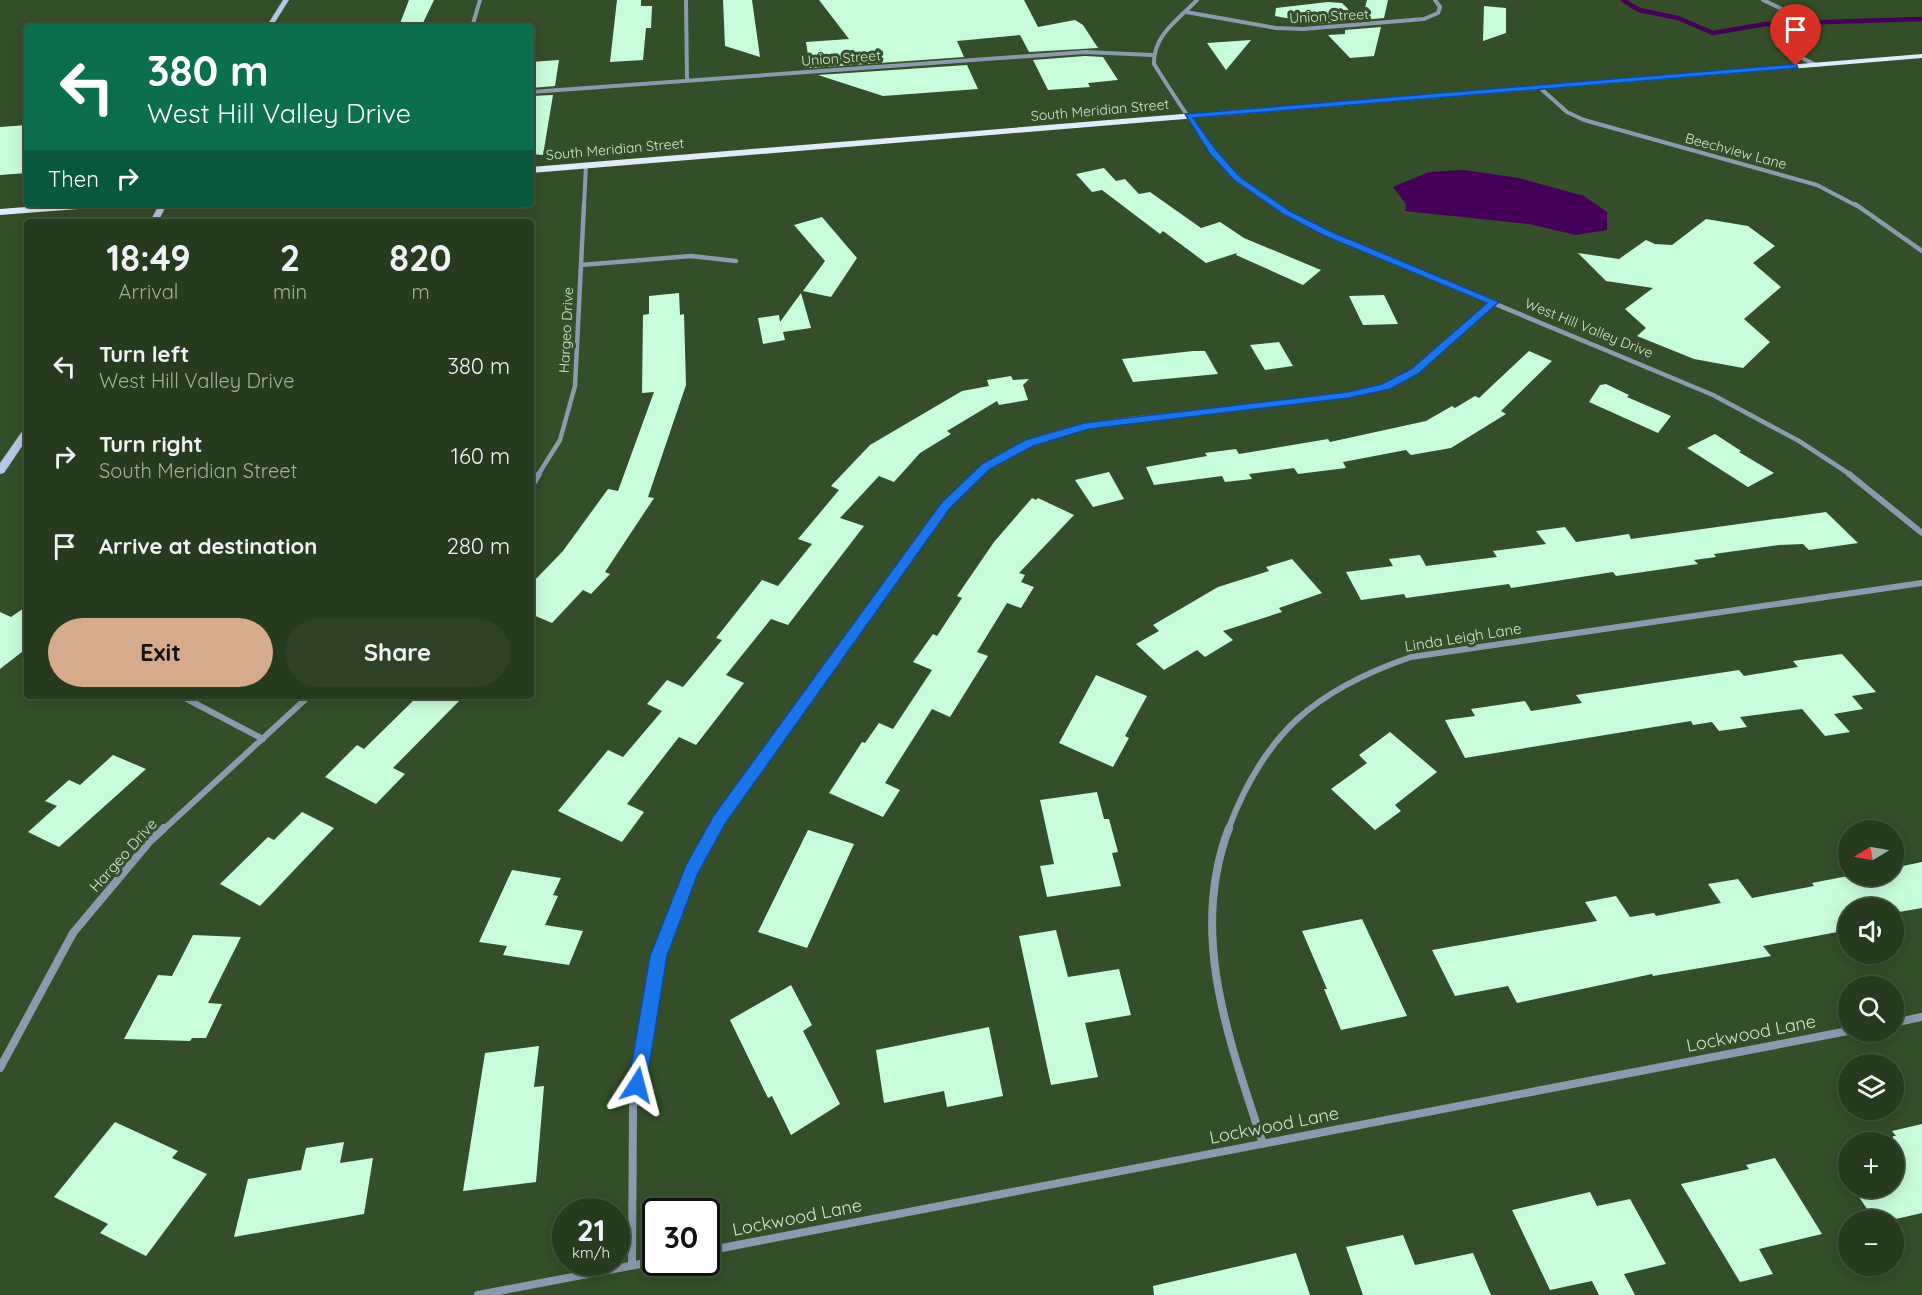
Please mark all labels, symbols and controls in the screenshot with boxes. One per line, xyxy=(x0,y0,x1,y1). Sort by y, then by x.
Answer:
pin xyxy=(1770,4,1821,66)
street label: Union Street xyxy=(1289,5,1370,27)
icon: arrive xyxy=(1779,13,1812,46)
text: 380 m xyxy=(147,44,269,97)
street label: Union Street xyxy=(801,46,882,70)
icon: left xyxy=(48,48,126,126)
street label: South Meridian Street xyxy=(1030,95,1170,125)
text: West Hill Valley Drive xyxy=(147,96,411,130)
street label: Beechview Lane xyxy=(1683,129,1789,173)
street label: South Meridian Street xyxy=(545,134,685,164)
icon: right xyxy=(111,162,144,195)
text: Then xyxy=(48,165,99,193)
text: 18:49 xyxy=(106,235,191,280)
text: 2 xyxy=(280,235,300,280)
text: 820 xyxy=(389,235,452,280)
text: Arrival xyxy=(119,279,178,304)
text: min xyxy=(273,279,307,304)
text: m xyxy=(411,279,430,304)
street label: Hargeo Drive xyxy=(555,286,577,373)
street label: West Hill Valley Drive xyxy=(1522,294,1656,362)
text: Turn left xyxy=(99,340,189,368)
icon: left xyxy=(48,350,81,383)
text: 380 m xyxy=(447,352,510,380)
text: West Hill Valley Drive xyxy=(99,368,295,393)
text: Turn right xyxy=(99,430,203,458)
icon: right xyxy=(48,440,81,473)
text: 160 m xyxy=(451,442,510,470)
text: South Meridian Street xyxy=(99,458,297,483)
icon: arrive xyxy=(48,530,81,563)
text: Arrive at destination xyxy=(99,532,317,560)
text: 280 m xyxy=(447,532,510,560)
button: Exit xyxy=(48,618,273,687)
button: Share xyxy=(285,618,510,687)
street label: Linda Leigh Lane xyxy=(1403,618,1523,656)
street label: Hargeo Drive xyxy=(85,814,161,896)
north arrow xyxy=(1838,820,1904,886)
map controls xyxy=(1838,820,1904,1276)
button: sound xyxy=(1838,898,1904,964)
button: search xyxy=(1838,976,1904,1042)
street label: Lockwood Lane xyxy=(1684,1009,1818,1057)
position arrow xyxy=(605,1053,669,1117)
button: layers xyxy=(1838,1054,1904,1120)
street label: Lockwood Lane xyxy=(1207,1101,1341,1149)
button: + xyxy=(1838,1132,1904,1198)
street label: Lockwood Lane xyxy=(730,1193,864,1241)
speed limit sign: 30 xyxy=(642,1198,720,1276)
button: − xyxy=(1838,1210,1904,1276)
text: 21 xyxy=(577,1211,605,1249)
text: km/h xyxy=(572,1243,610,1262)

